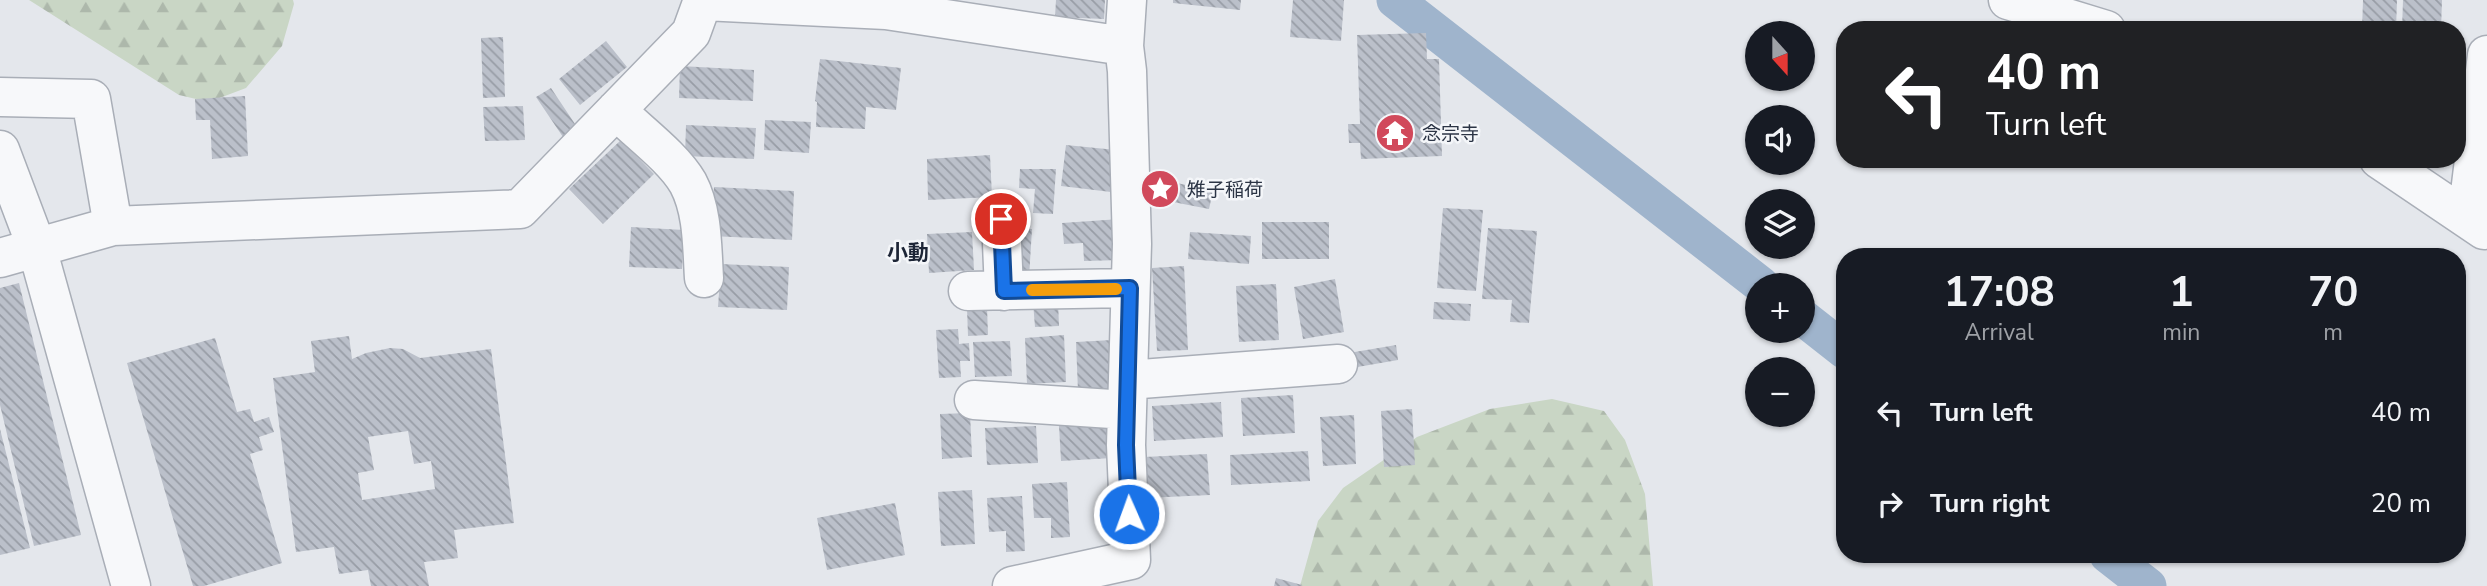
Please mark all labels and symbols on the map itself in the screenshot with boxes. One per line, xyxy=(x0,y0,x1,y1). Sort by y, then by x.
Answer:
north arrow xyxy=(1745,21,1815,91)
temple icon: 念宗寺 xyxy=(1374,112,1416,154)
place label: 念宗寺 xyxy=(1422,121,1479,147)
place icon: 雉子稲荷 xyxy=(1139,168,1181,210)
place label: 雉子稲荷 xyxy=(1187,177,1263,203)
pin xyxy=(971,189,1031,249)
district label: 小動 xyxy=(887,239,929,267)
position arrow xyxy=(1092,477,1166,551)

